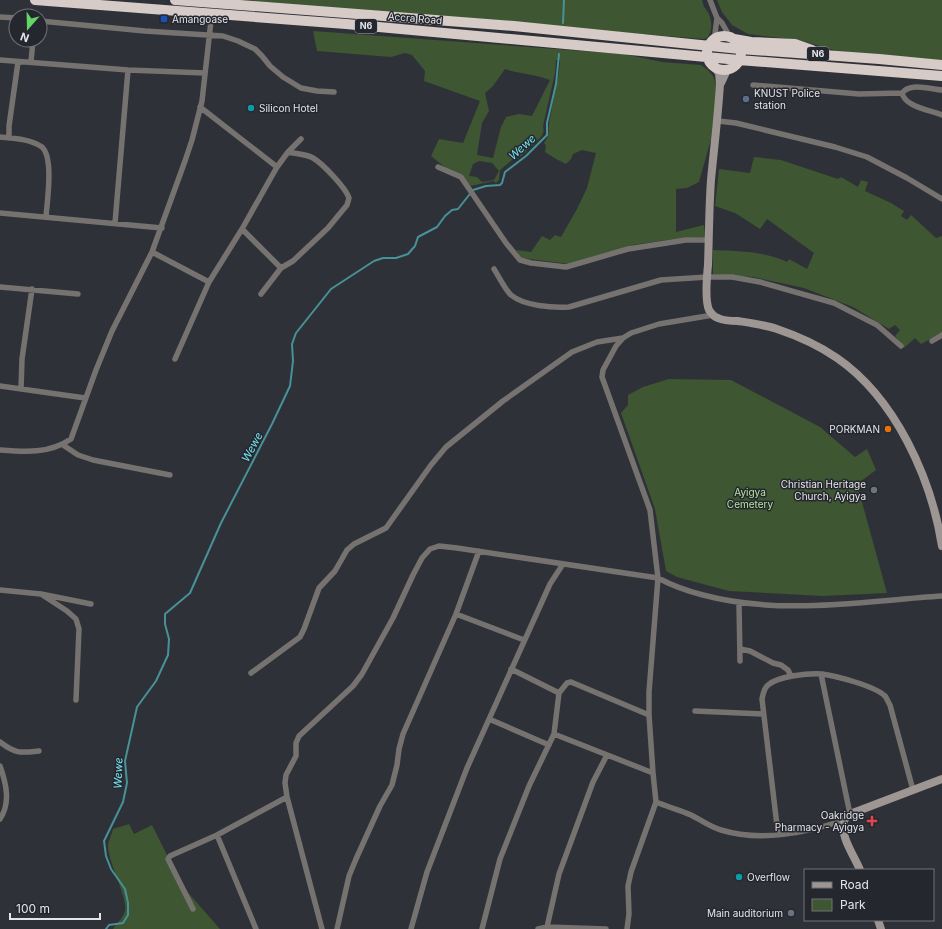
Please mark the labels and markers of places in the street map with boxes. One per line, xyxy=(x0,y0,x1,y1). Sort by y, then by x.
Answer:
place label: Amangoase xyxy=(172,13,228,25)
marker: Amangoase xyxy=(159,14,169,24)
place label: KNUST Police station xyxy=(754,87,820,111)
marker: KNUST Police station xyxy=(741,94,751,104)
place label: Silicon Hotel xyxy=(259,102,318,114)
marker: Silicon Hotel xyxy=(246,103,256,113)
place label: PORKMAN xyxy=(829,423,880,435)
marker: PORKMAN xyxy=(883,424,893,434)
place label: Christian Heritage Church, Ayigya xyxy=(781,478,866,502)
marker: Christian Heritage Church, Ayigya xyxy=(869,485,879,495)
place label: Oakridge Pharmacy - Ayigya xyxy=(775,809,864,833)
marker: Oakridge Pharmacy - Ayigya xyxy=(867,816,877,826)
place label: Overflow xyxy=(747,871,790,883)
marker: Overflow xyxy=(734,872,744,882)
place label: Main auditorium xyxy=(707,907,783,919)
marker: Main auditorium xyxy=(786,908,796,918)

